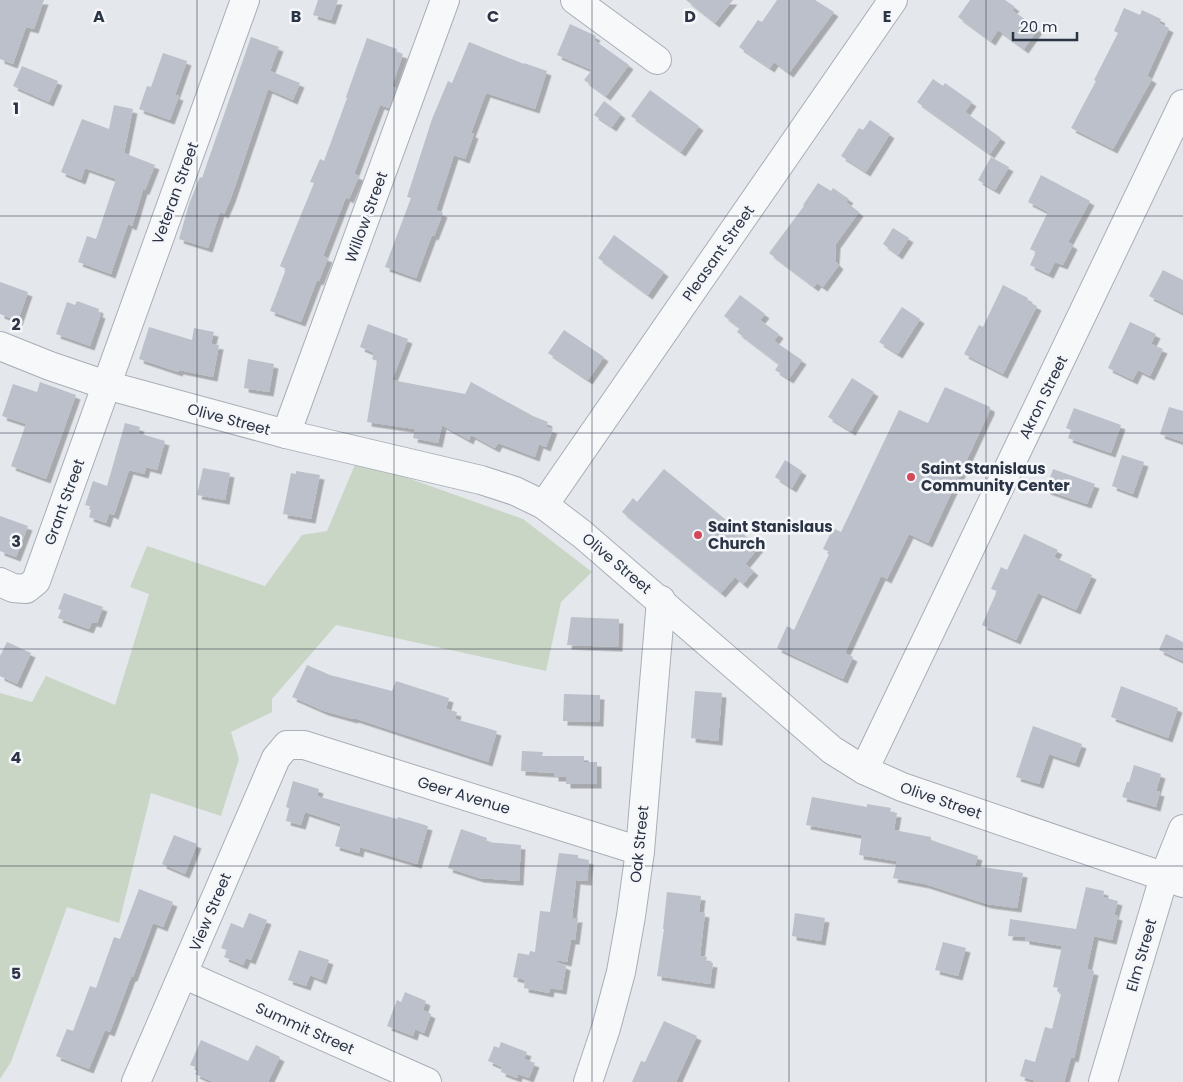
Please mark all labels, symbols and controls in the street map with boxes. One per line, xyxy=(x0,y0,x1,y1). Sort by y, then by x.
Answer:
text: A xyxy=(93,5,105,28)
text: B xyxy=(291,5,301,28)
text: C xyxy=(487,5,499,28)
text: D xyxy=(684,5,696,28)
text: E xyxy=(883,5,891,28)
scale bar xyxy=(1013,10,1077,42)
text: 20 m xyxy=(1020,16,1058,37)
text: 1 xyxy=(13,97,19,120)
street label: Veteran Street xyxy=(147,139,203,247)
street label: Willow Street xyxy=(340,169,392,265)
street label: Pleasant Street xyxy=(677,201,759,305)
text: 2 xyxy=(11,313,21,336)
street label: Akron Street xyxy=(1014,352,1072,442)
street label: Olive Street xyxy=(185,398,273,440)
street label: Grant Street xyxy=(39,456,89,548)
place label: Saint Stanislaus Community Center xyxy=(921,458,1070,496)
marker: Saint Stanislaus Community Center xyxy=(905,471,917,483)
place label: Saint Stanislaus Church xyxy=(708,516,833,554)
street label: Olive Street xyxy=(578,528,656,598)
marker: Saint Stanislaus Church xyxy=(692,529,704,541)
text: 3 xyxy=(11,530,21,553)
text: 4 xyxy=(11,746,22,769)
street label: Geer Avenue xyxy=(415,771,513,819)
street label: Olive Street xyxy=(897,776,985,824)
street label: Oak Street xyxy=(625,804,653,884)
street label: View Street xyxy=(184,870,236,954)
street label: Elm Street xyxy=(1121,916,1161,994)
text: 5 xyxy=(11,962,21,985)
street label: Summit Street xyxy=(252,997,358,1059)

